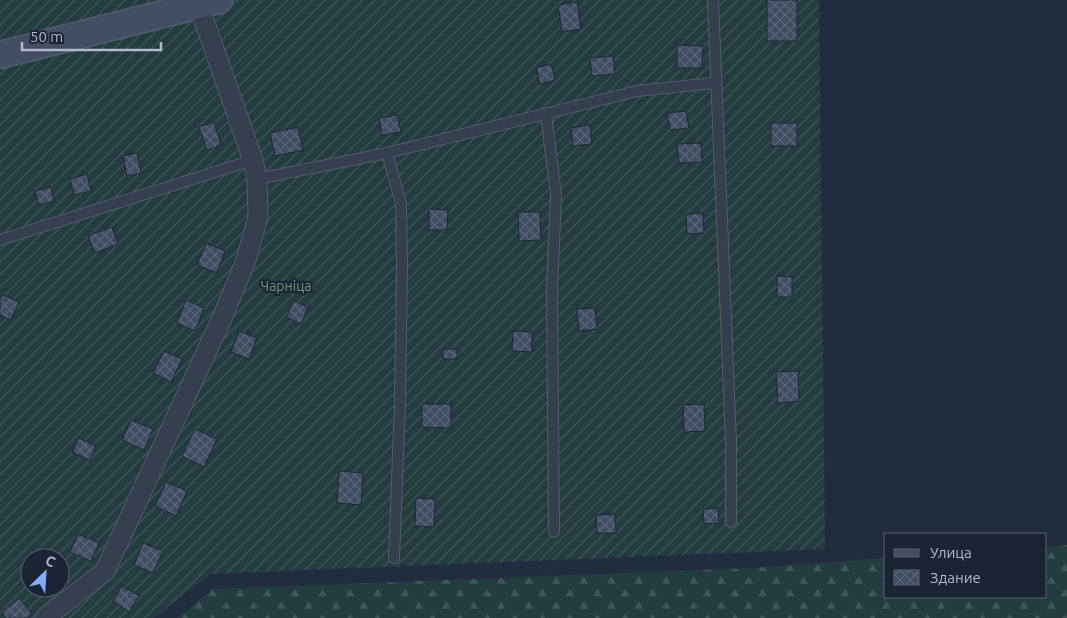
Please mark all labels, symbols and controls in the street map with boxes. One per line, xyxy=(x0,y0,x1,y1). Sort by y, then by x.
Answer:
scale bar xyxy=(22,20,161,52)
text: 50 m xyxy=(30,28,63,45)
park label: Чарніца xyxy=(261,278,311,294)
legend xyxy=(884,533,1047,598)
text: Улица xyxy=(930,544,972,561)
north arrow xyxy=(20,548,70,598)
text: С xyxy=(43,552,58,570)
text: Здание xyxy=(930,569,981,586)

